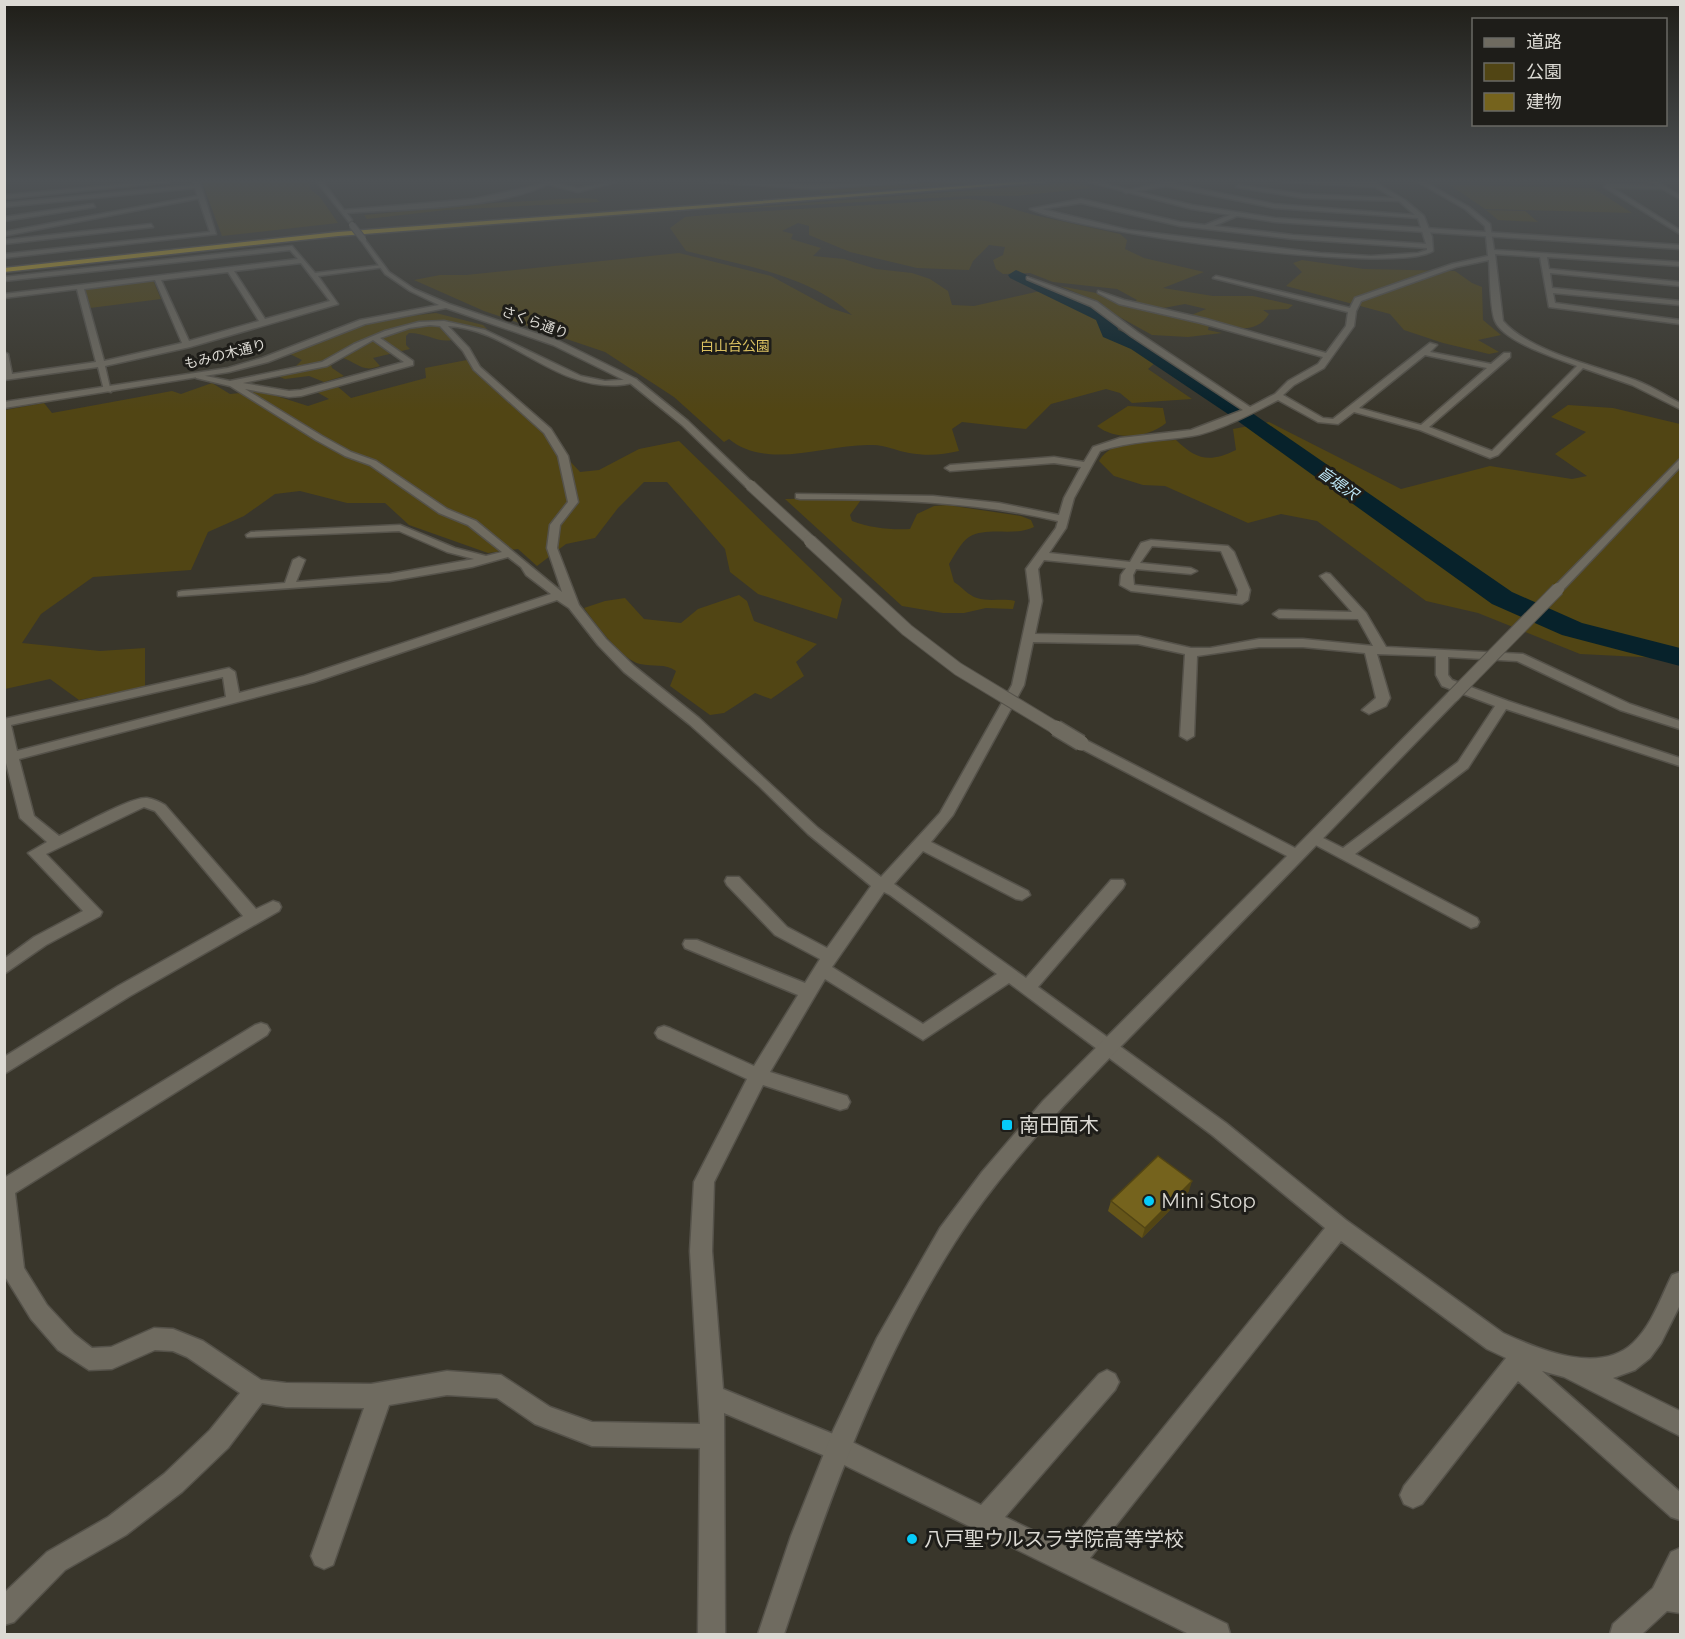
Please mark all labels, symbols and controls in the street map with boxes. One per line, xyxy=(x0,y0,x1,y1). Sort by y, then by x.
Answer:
legend xyxy=(1472,18,1667,126)
text: 道路 xyxy=(1526,31,1562,53)
text: 公園 xyxy=(1526,61,1562,83)
text: 建物 xyxy=(1526,91,1562,113)
street label: さくら通り xyxy=(499,302,571,342)
street label: もみの木通り xyxy=(182,335,268,373)
park label: 白山台公園 xyxy=(700,337,770,355)
water label: 盲堤沢 xyxy=(1314,462,1364,505)
place label: 南田面木 xyxy=(1019,1113,1099,1137)
marker: 南田面木 xyxy=(1000,1118,1014,1132)
place label: Mini Stop xyxy=(1161,1189,1256,1213)
marker: Mini Stop xyxy=(1142,1194,1156,1208)
place label: 八戸聖ウルスラ学院高等学校 xyxy=(924,1527,1184,1551)
marker: 八戸聖ウルスラ学院高等学校 xyxy=(905,1532,919,1546)

